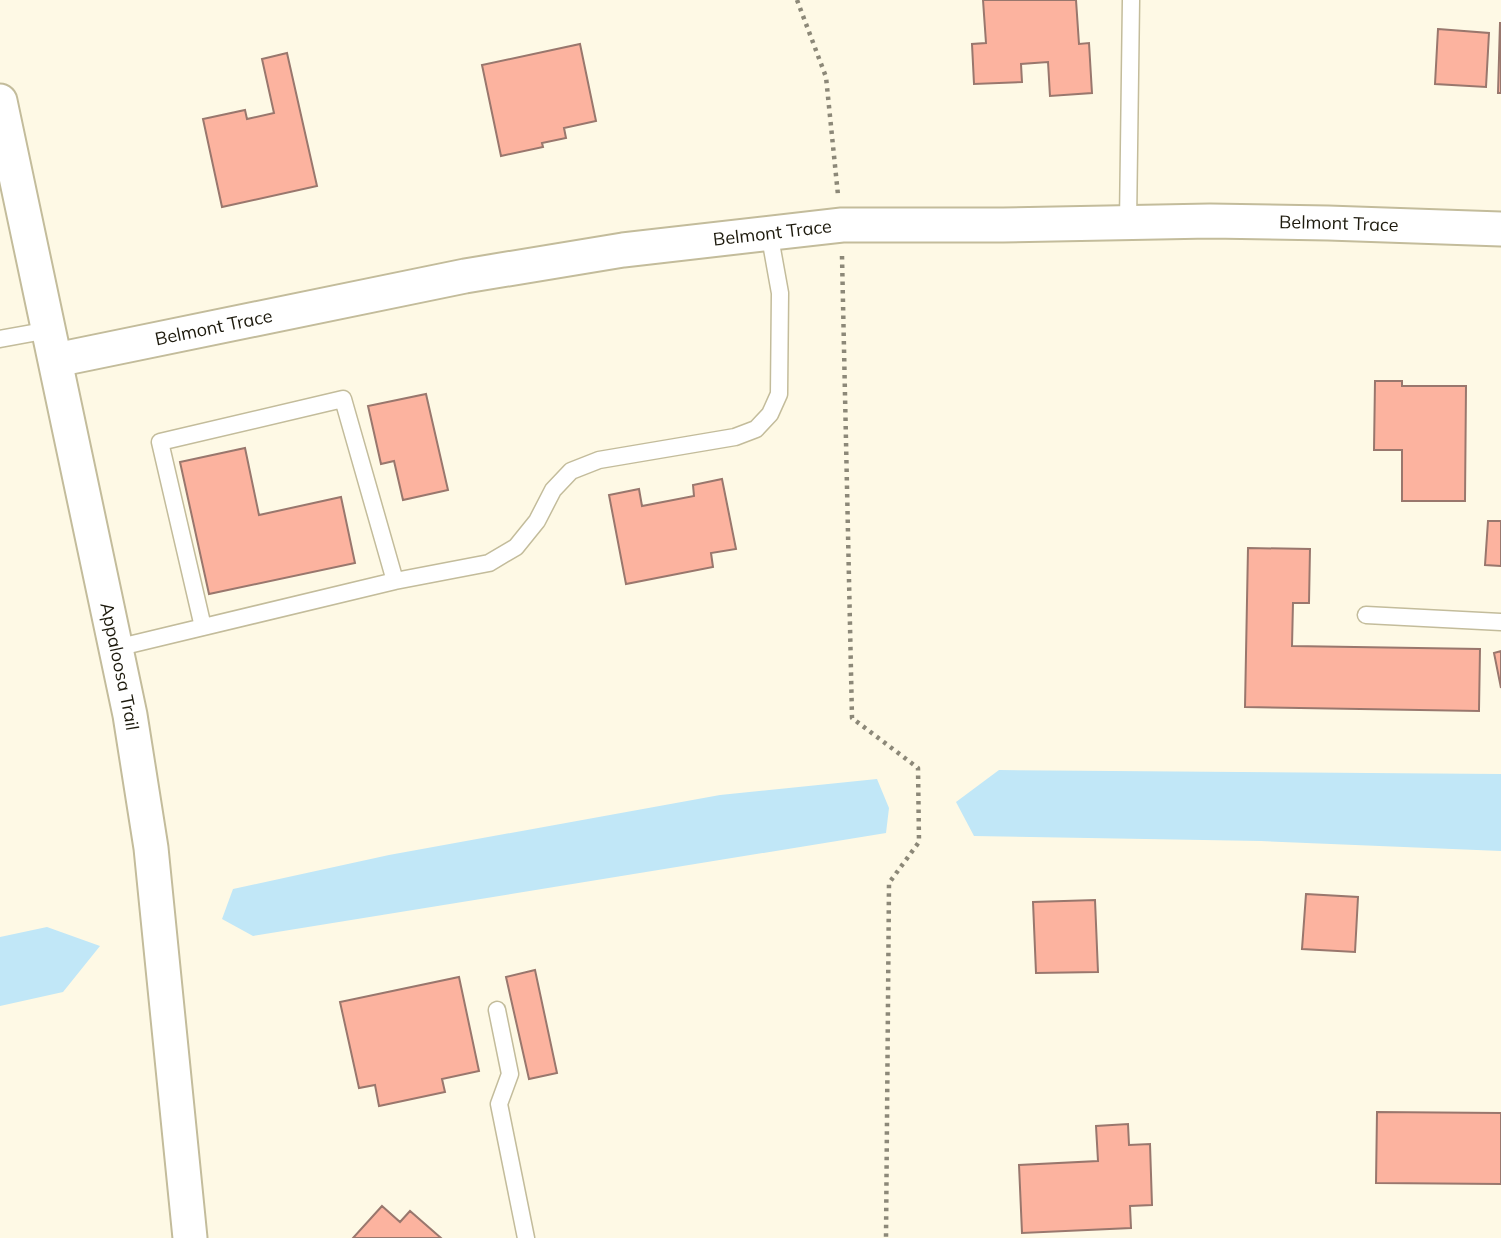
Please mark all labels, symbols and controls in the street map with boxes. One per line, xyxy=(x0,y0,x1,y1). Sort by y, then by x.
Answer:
street label: Belmont Trace xyxy=(1279,210,1399,236)
street label: Belmont Trace xyxy=(712,214,833,251)
street label: Belmont Trace xyxy=(153,304,274,350)
street label: Appaloosa Trail xyxy=(95,600,144,732)

